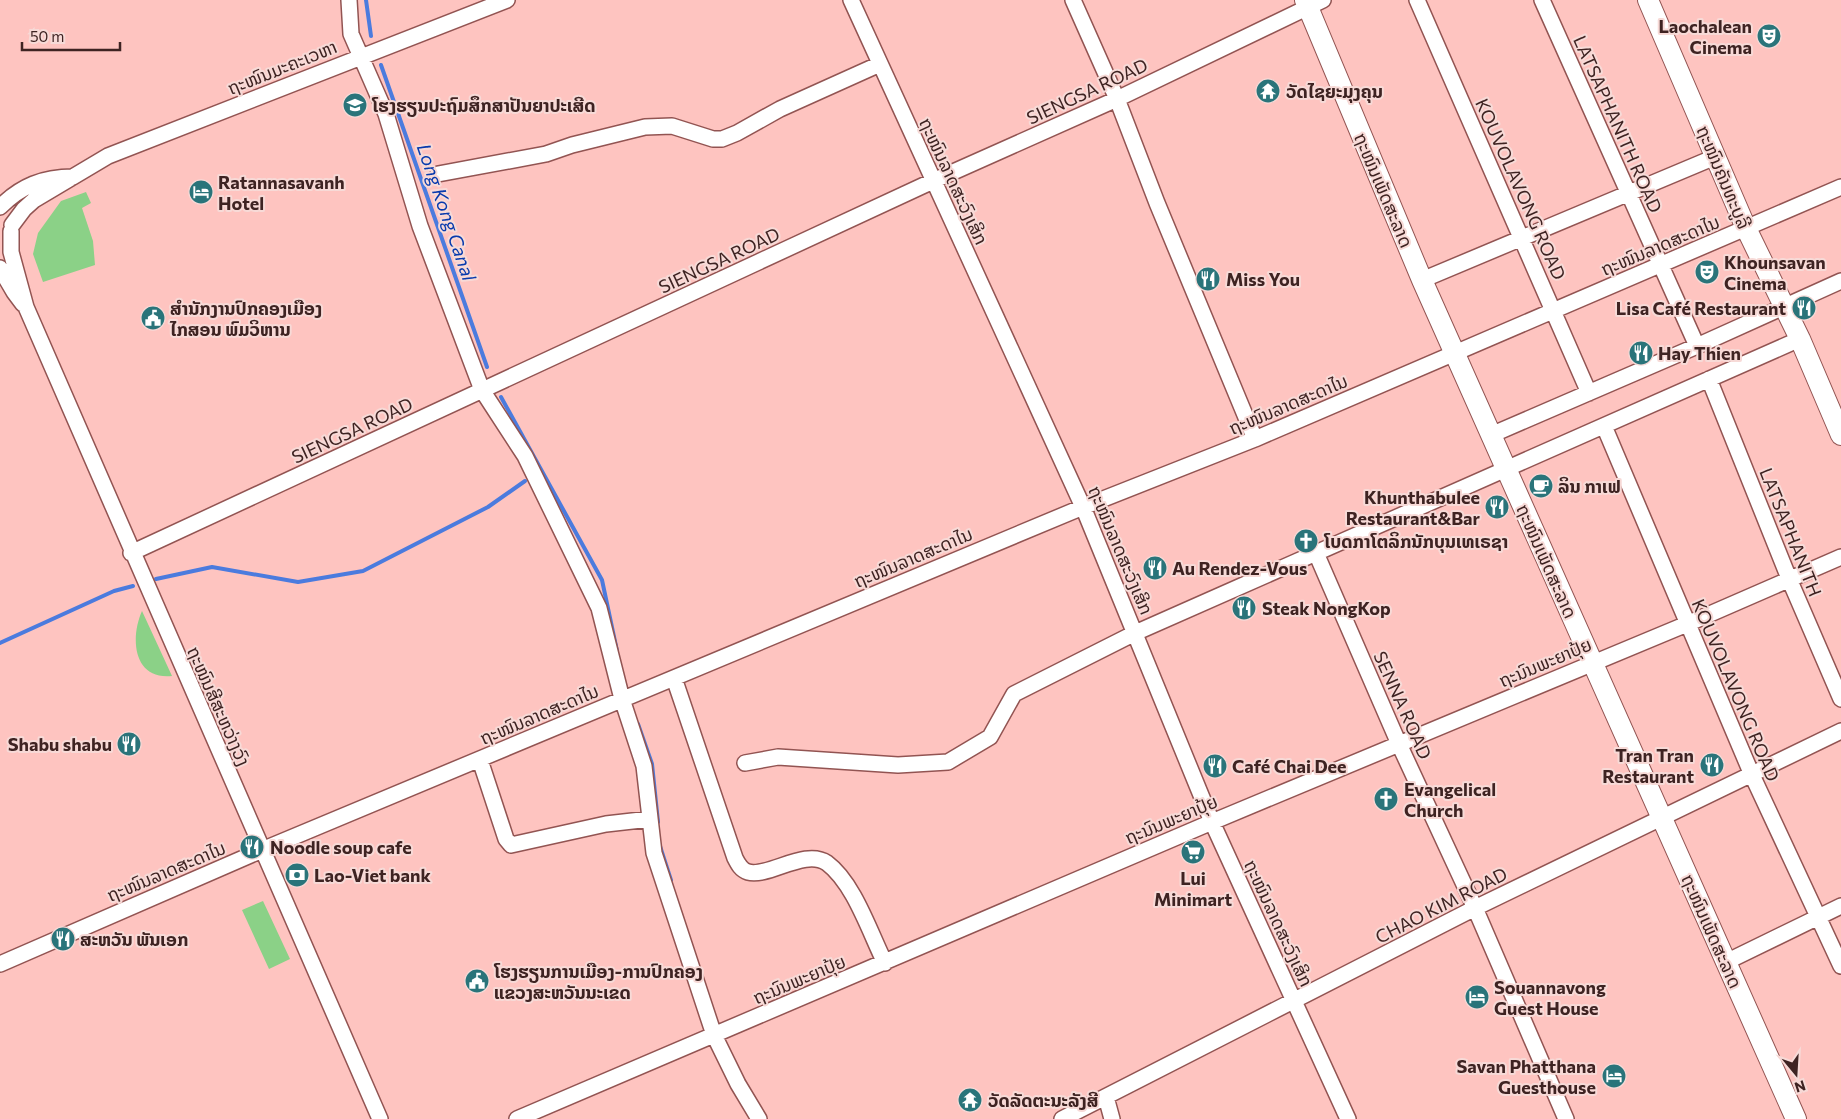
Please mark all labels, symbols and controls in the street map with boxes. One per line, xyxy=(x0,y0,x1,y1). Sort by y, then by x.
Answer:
place label: Laochalean Cinema xyxy=(1658,15,1752,58)
scale bar xyxy=(22,20,120,52)
theatre icon: Laochalean Cinema xyxy=(1756,23,1782,49)
text: 50 m xyxy=(30,27,64,45)
street label: LATSAPHANITH ROAD xyxy=(1569,32,1667,216)
street label: ຖະໜົນມະຄະເວຫາ xyxy=(224,35,340,99)
street label: SIENGSA ROAD xyxy=(1023,53,1151,129)
temple icon: ວັດໄຊຍະມຸງຄຸນ xyxy=(1255,78,1281,104)
place label: ວັດໄຊຍະມຸງຄຸນ xyxy=(1286,80,1383,103)
school or university icon: ໂຮງຮຽນປະຖົມສຶກສາປັນຍາປະເສີດ xyxy=(342,92,368,118)
place label: ໂຮງຮຽນປະຖົມສຶກສາປັນຍາປະເສີດ xyxy=(371,94,596,117)
street label: KOUVOLAVONG ROAD xyxy=(1471,95,1571,283)
street label: ຖະໜົນລາດສະວົງເສິກ xyxy=(915,114,993,248)
street label: ຖະໜົນຄັນທະບູລີ xyxy=(1690,122,1756,233)
street label: ຖະໜົນເພັດສະລາດ xyxy=(1350,129,1418,251)
water label: Long Kong Canal xyxy=(413,140,482,285)
place label: Ratannasavanh Hotel xyxy=(218,171,345,214)
hotel icon: Ratannasavanh Hotel xyxy=(188,179,214,205)
street label: ຖະໜົນລາດສະດາໄນ xyxy=(1597,210,1723,280)
street label: SIENGSA ROAD xyxy=(655,222,783,298)
place label: Khounsavan Cinema xyxy=(1724,251,1826,294)
theatre icon: Khounsavan Cinema xyxy=(1694,259,1720,285)
restaurant icon: Miss You xyxy=(1195,266,1221,292)
place label: Miss You xyxy=(1226,268,1300,290)
restaurant icon: Lisa Café Restaurant xyxy=(1791,295,1817,321)
place label: ສຳນັກງານປົກຄອງເມືອງ ໄກສອນ ພົມວິຫານ xyxy=(169,297,322,340)
place label: Lisa Café Restaurant xyxy=(1616,297,1786,319)
public building icon: ສຳນັກງານປົກຄອງເມືອງ ໄກສອນ ພົມວິຫານ xyxy=(140,305,166,331)
restaurant icon: Hay Thien xyxy=(1628,340,1654,366)
place label: Hay Thien xyxy=(1658,342,1741,364)
street label: ຖະໜົນລາດສະດາໄນ xyxy=(1225,369,1351,439)
street label: SIENGSA ROAD xyxy=(288,392,416,468)
street label: LATSAPHANITH xyxy=(1755,465,1827,599)
cafe icon: ລິນ ກາເຟ xyxy=(1528,473,1554,499)
place label: ລິນ ກາເຟ xyxy=(1558,475,1621,497)
street label: ຖະໜົນລາດສະວົງເສິກ xyxy=(1084,482,1158,618)
place label: Khunthabulee Restaurant&Bar xyxy=(1346,486,1481,529)
restaurant icon: Khunthabulee Restaurant&Bar xyxy=(1484,494,1510,520)
street label: ຖະໜົນເພັດສະລາດ xyxy=(1512,500,1582,622)
street label: ຖະໜົນລາດສະດາໄນ xyxy=(850,522,976,592)
church icon: ໂບດກາໂຕລິກນັກບຸນເທເຣຊາ xyxy=(1293,528,1319,554)
place label: ໂບດກາໂຕລິກນັກບຸນເທເຣຊາ xyxy=(1323,530,1508,553)
restaurant icon: Au Rendez-Vous xyxy=(1142,555,1168,581)
place label: Au Rendez-Vous xyxy=(1172,557,1307,579)
restaurant icon: Steak NongKop xyxy=(1231,595,1257,621)
street label: KOUVOLAVONG ROAD xyxy=(1688,596,1784,784)
place label: Steak NongKop xyxy=(1262,597,1391,619)
street label: ຖະນົນພະຍາປຸ້ຍ xyxy=(1495,633,1595,692)
street label: ຖະໜົນສີສະຫວ່າງວົງ xyxy=(183,643,255,769)
street label: SENNA ROAD xyxy=(1369,648,1437,762)
street label: ຖະໜົນລາດສະດາໄນ xyxy=(476,679,602,749)
restaurant icon: Shabu shabu xyxy=(116,731,142,757)
place label: Shabu shabu xyxy=(8,733,112,755)
place label: Tran Tran Restaurant xyxy=(1602,744,1694,787)
restaurant icon: Tran Tran Restaurant xyxy=(1699,752,1725,778)
restaurant icon: Café Chai Dee xyxy=(1202,753,1228,779)
place label: Café Chai Dee xyxy=(1232,755,1347,777)
place label: Evangelical Church xyxy=(1404,778,1496,821)
church icon: Evangelical Church xyxy=(1373,786,1399,812)
street label: ຖະນົນພະຍາປຸ້ຍ xyxy=(1121,790,1221,849)
restaurant icon: Noodle soup cafe xyxy=(239,834,265,860)
street label: ຖະໜົນລາດສະດາໄນ xyxy=(103,836,229,906)
place label: Noodle soup cafe xyxy=(270,836,412,858)
supermarket icon: Lui Minimart xyxy=(1180,839,1206,865)
street label: ຖະໜົນລາດສະວົງເສິກ xyxy=(1240,856,1318,990)
bank icon: Lao-Viet bank xyxy=(284,862,310,888)
street label: CHAO KIM ROAD xyxy=(1371,862,1511,948)
place label: Lao-Viet bank xyxy=(314,864,431,886)
place label: Lui Minimart xyxy=(1154,867,1232,910)
street label: ຖະໜົນເພັດສະລາດ xyxy=(1677,870,1747,992)
restaurant icon: ສະຫວັນ ພັນເອກ xyxy=(50,926,76,952)
place label: ສະຫວັນ ພັນເອກ xyxy=(80,928,188,950)
street label: ຖະນົນພະຍາປຸ້ຍ xyxy=(749,950,849,1009)
place label: ໂຮງຮຽນການເມືອງ-ການປົກຄອງ ແຂວງສະຫວັນນະເຂດ xyxy=(493,960,703,1003)
public building icon: ໂຮງຮຽນການເມືອງ-ການປົກຄອງ ແຂວງສະຫວັນນະເຂດ xyxy=(464,968,490,994)
place label: Souannavong Guest House xyxy=(1494,976,1606,1019)
hotel icon: Souannavong Guest House xyxy=(1464,984,1490,1010)
north arrow xyxy=(1771,1049,1821,1099)
place label: Savan Phatthana Guesthouse xyxy=(1456,1055,1596,1098)
hotel icon: Savan Phatthana Guesthouse xyxy=(1601,1063,1627,1089)
text: N xyxy=(1793,1077,1808,1097)
temple icon: ວັດລັດຕະນະລັງສີ xyxy=(957,1087,983,1113)
place label: ວັດລັດຕະນະລັງສີ xyxy=(988,1089,1099,1111)

